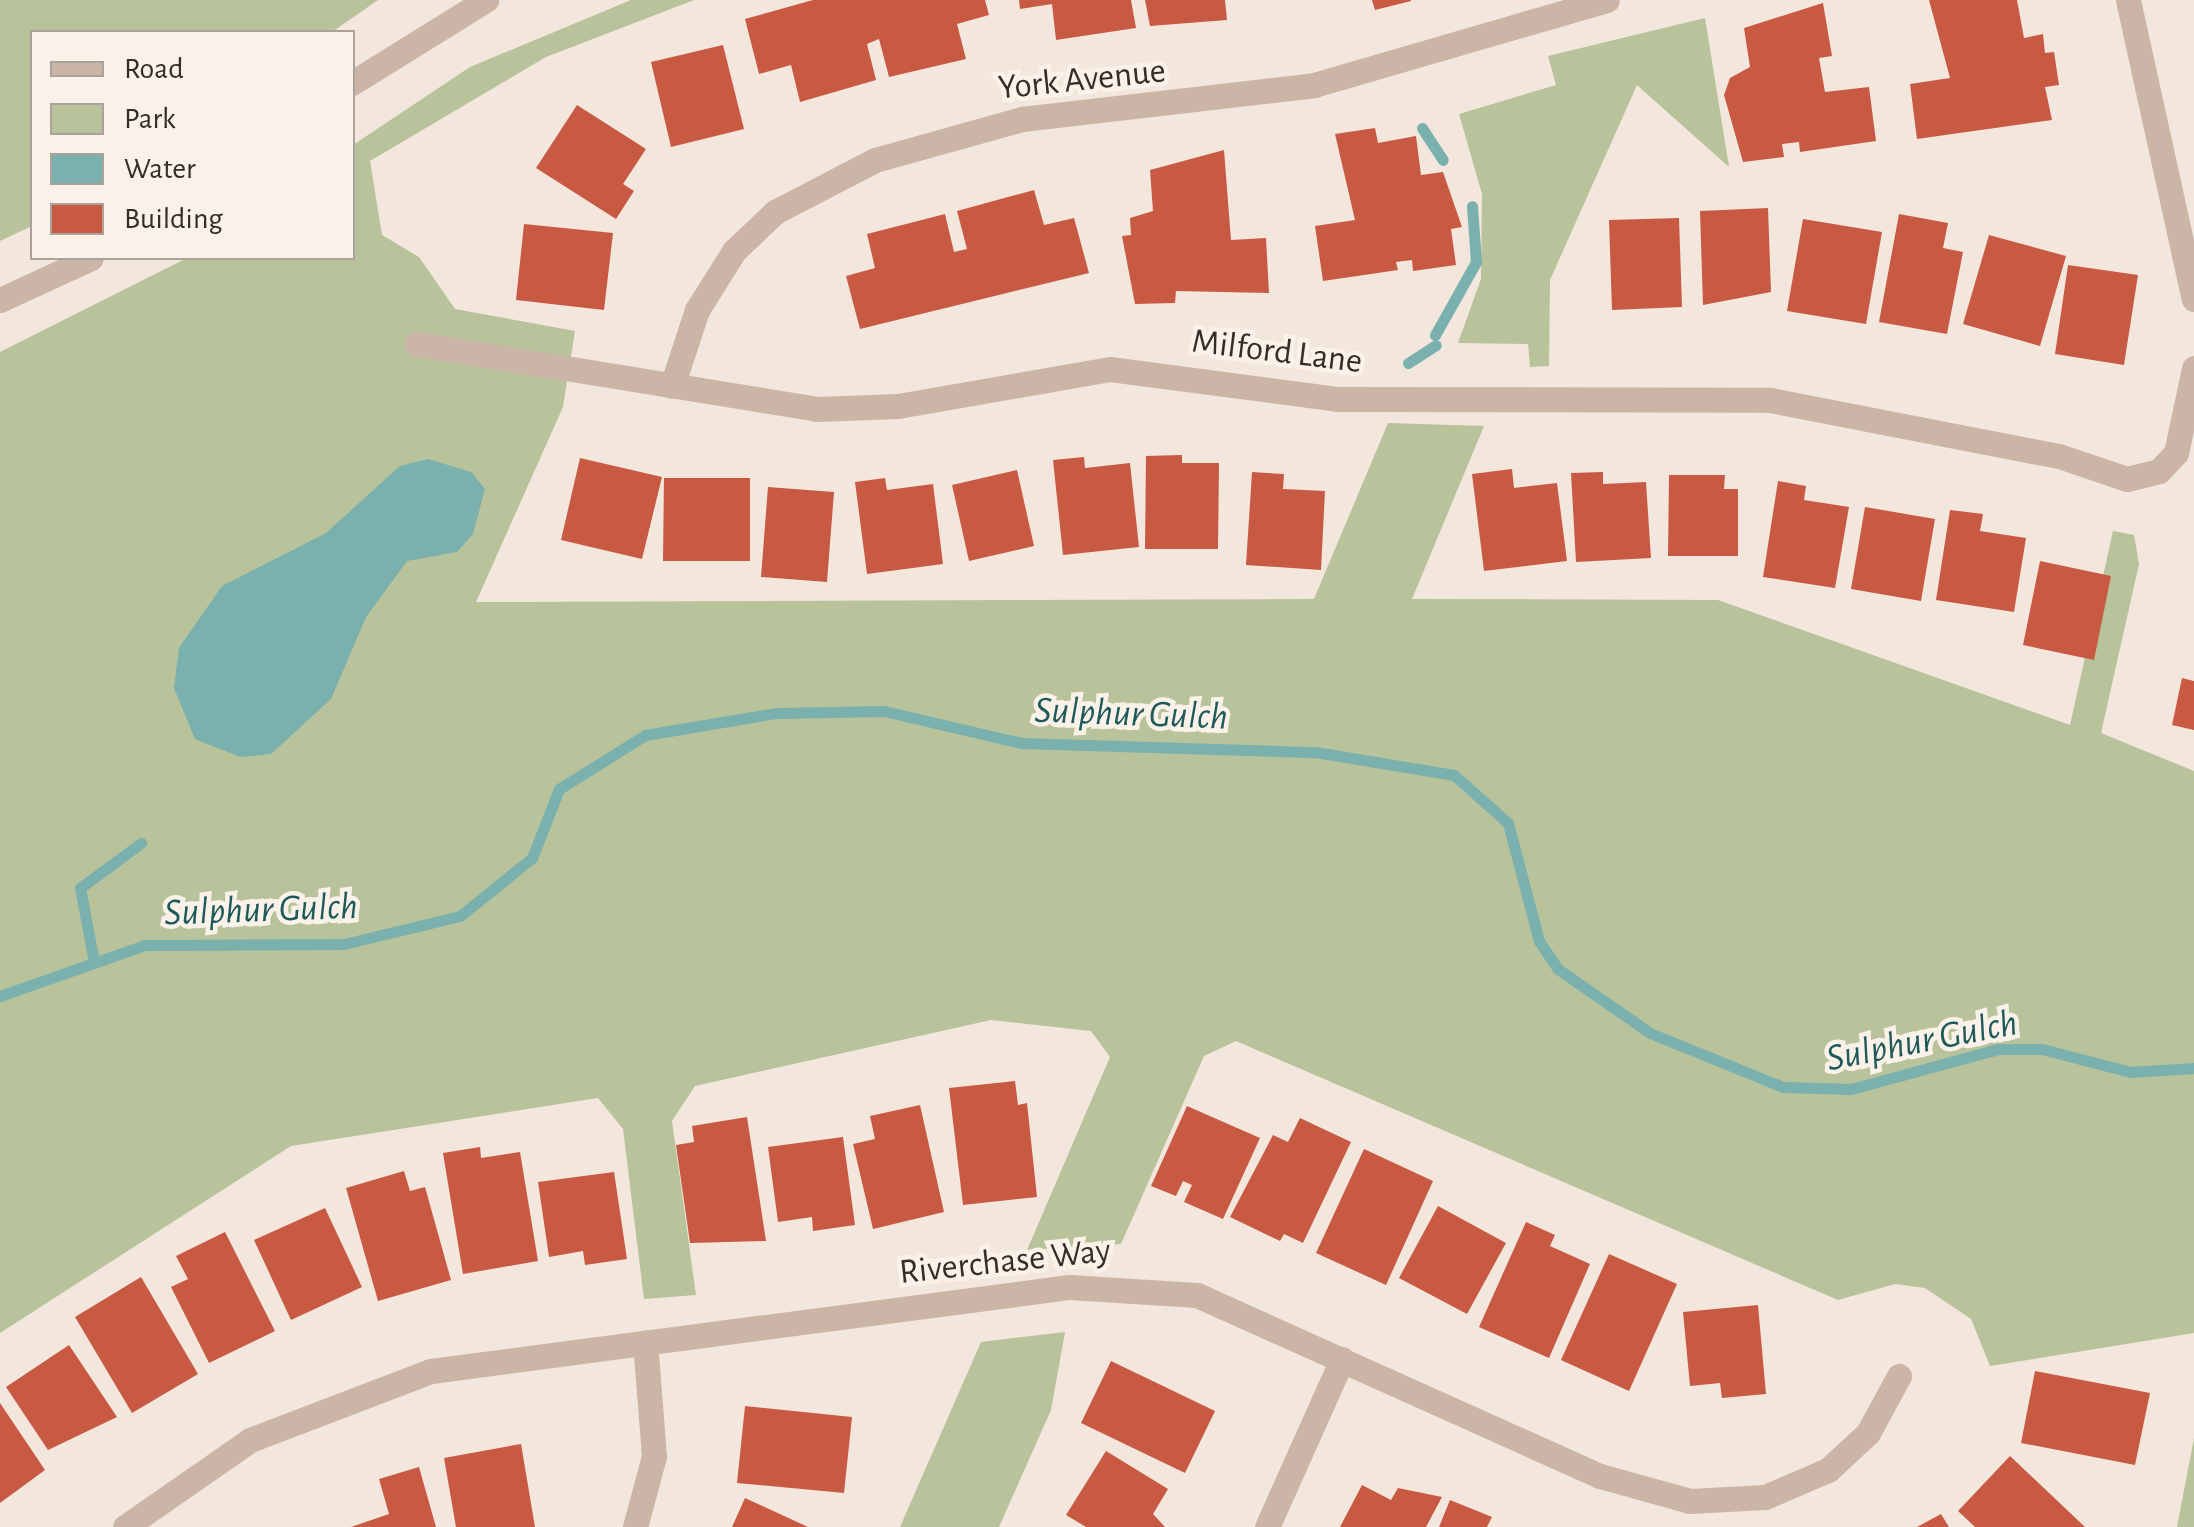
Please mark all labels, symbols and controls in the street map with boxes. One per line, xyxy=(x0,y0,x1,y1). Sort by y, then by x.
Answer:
legend xyxy=(30,30,355,260)
street label: York Avenue xyxy=(996,50,1168,110)
text: Road xyxy=(124,54,184,84)
text: Park xyxy=(124,104,176,134)
text: Water xyxy=(124,154,196,184)
text: Building xyxy=(124,204,223,234)
street label: Milford Lane xyxy=(1189,321,1365,383)
water label: Sulphur Gulch xyxy=(1033,689,1229,741)
water label: Sulphur Gulch xyxy=(163,885,359,937)
water label: Sulphur Gulch xyxy=(1823,1001,2021,1083)
street label: Riverchase Way xyxy=(897,1230,1113,1294)

